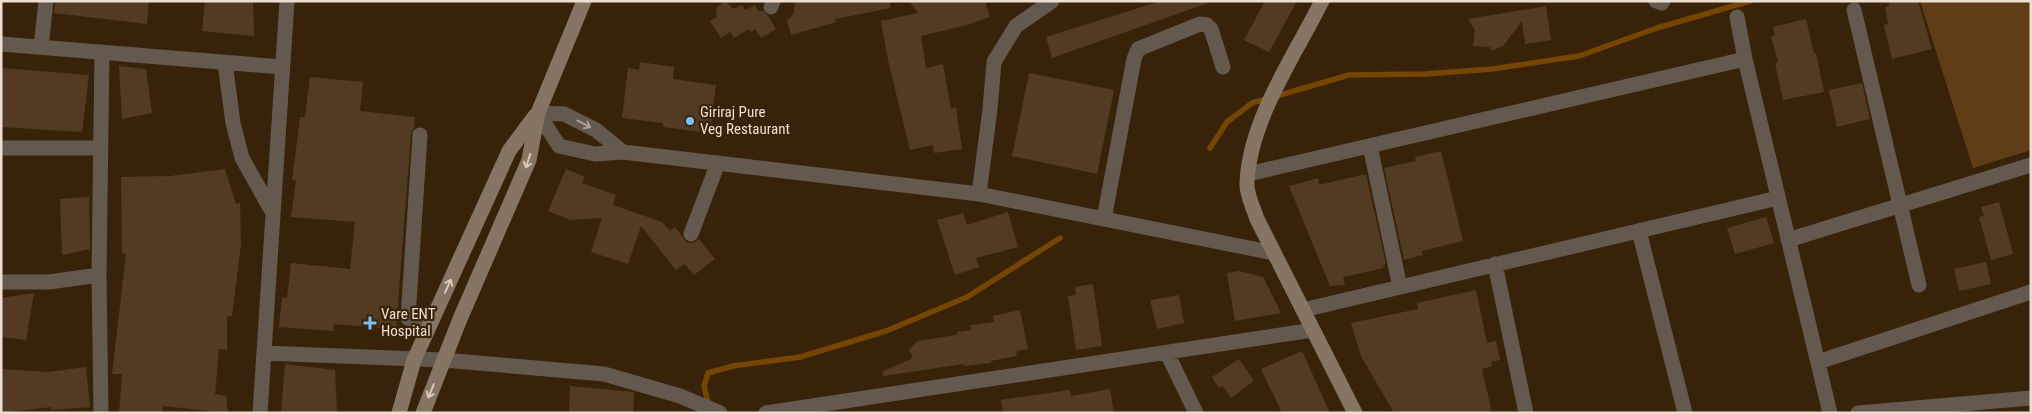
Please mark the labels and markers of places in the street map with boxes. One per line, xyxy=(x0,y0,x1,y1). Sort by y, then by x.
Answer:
place label: Giriraj Pure Veg Restaurant xyxy=(700,103,790,138)
marker: Giriraj Pure Veg Restaurant xyxy=(684,115,696,127)
place label: Vare ENT Hospital xyxy=(381,305,436,340)
marker: Vare ENT Hospital xyxy=(363,316,377,330)

